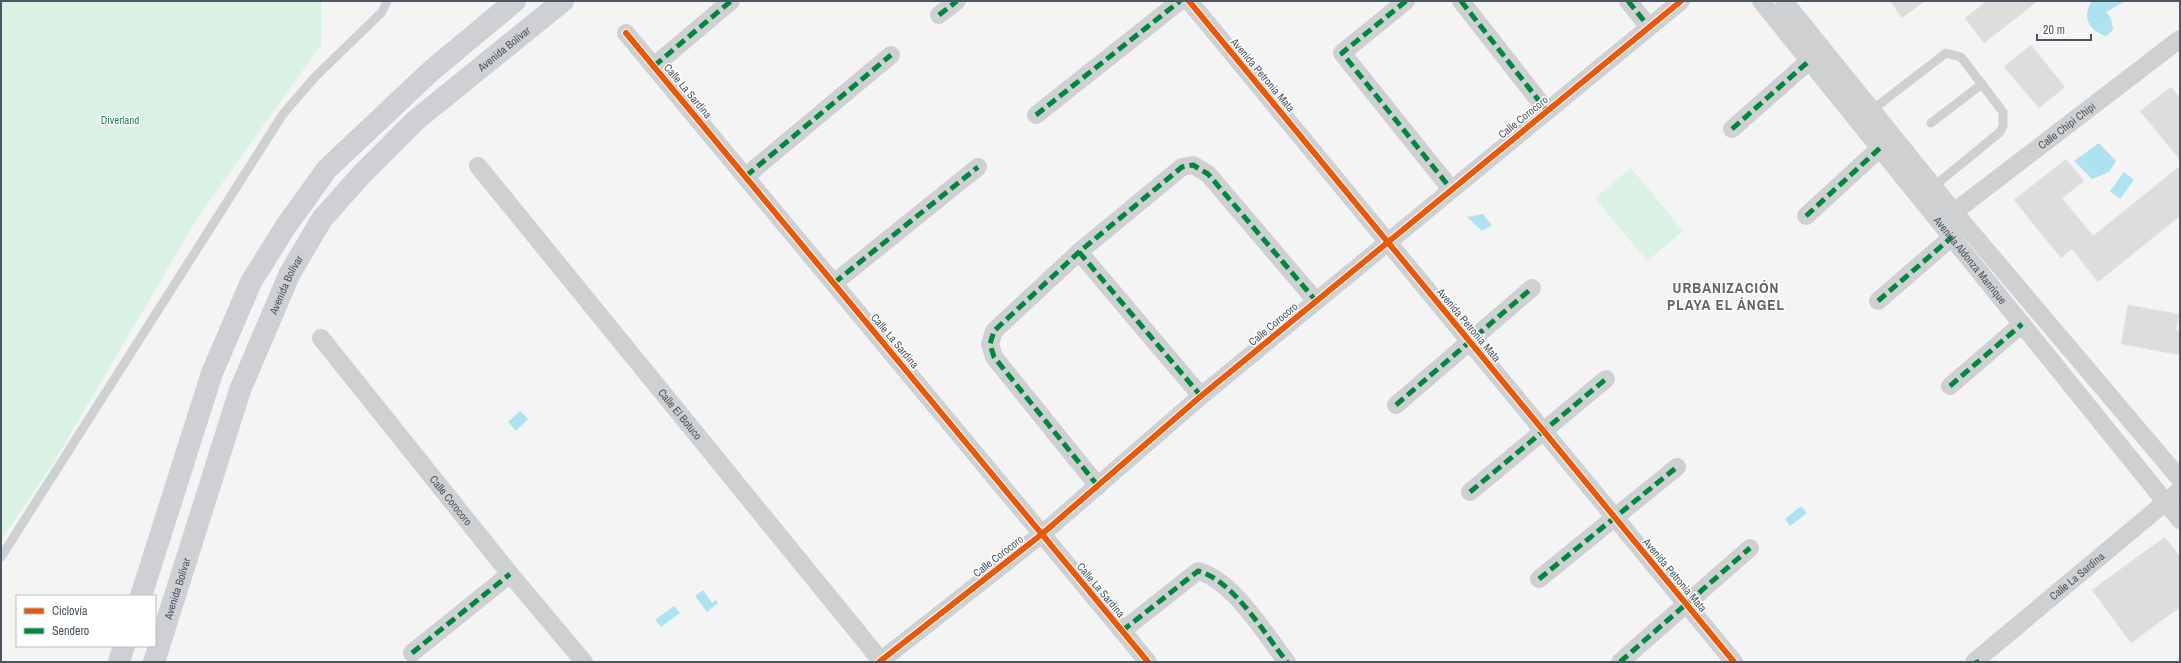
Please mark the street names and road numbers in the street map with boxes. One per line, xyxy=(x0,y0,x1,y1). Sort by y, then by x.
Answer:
street label: Avenida Bolívar xyxy=(474,23,533,75)
street label: Avenida Petronia Mata xyxy=(1227,34,1298,115)
street label: Calle La Sardina xyxy=(661,61,715,121)
street label: Calle Corocoro xyxy=(1495,93,1551,141)
street label: Calle Chipi Chipi xyxy=(2035,99,2098,152)
street label: Avenida Aldonza Manrique xyxy=(1930,213,2010,307)
street label: Avenida Bolívar xyxy=(266,253,306,317)
street label: Avenida Petronia Mata xyxy=(1433,284,1504,365)
street label: Calle Corocoro xyxy=(1245,299,1301,349)
street label: Calle La Sardina xyxy=(868,311,922,371)
street label: Calle El Botuco xyxy=(655,386,705,443)
street label: Calle Corocoro xyxy=(427,472,475,528)
street label: Calle Corocoro xyxy=(970,532,1026,580)
street label: Avenida Petronia Mata xyxy=(1639,534,1710,615)
street label: Calle La Sardina xyxy=(2047,549,2107,603)
street label: Avenida Bolívar xyxy=(161,556,193,622)
street label: Calle La Sardina xyxy=(1074,560,1128,620)

